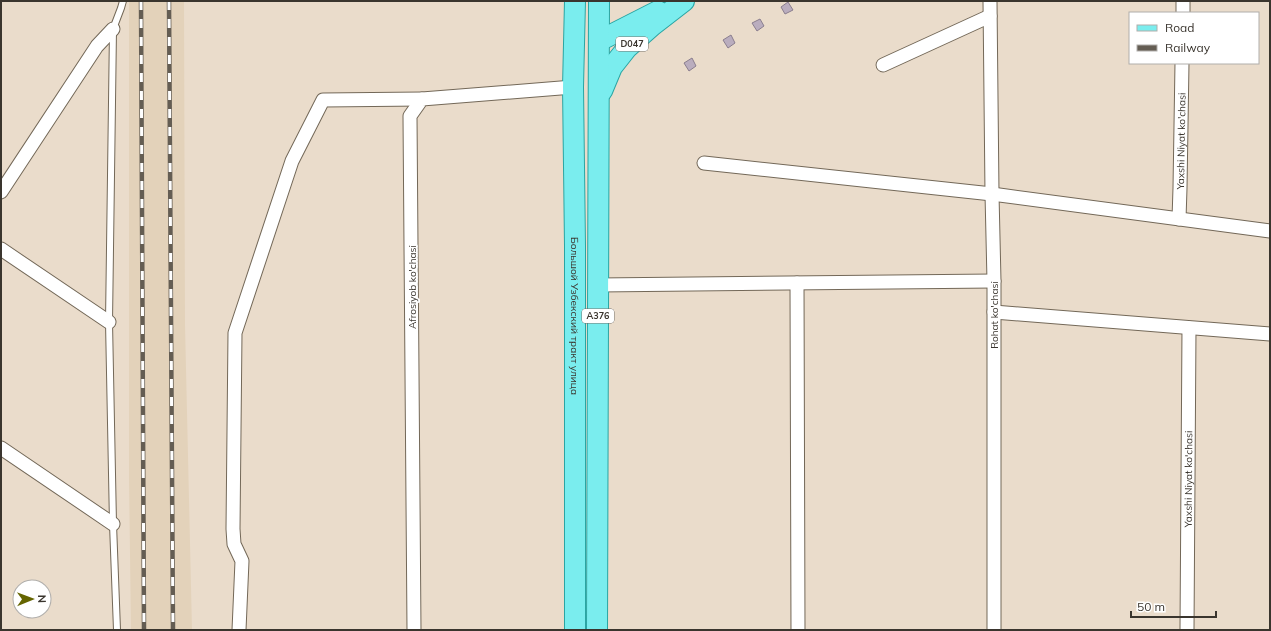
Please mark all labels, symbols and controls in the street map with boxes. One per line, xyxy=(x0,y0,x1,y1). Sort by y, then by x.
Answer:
legend xyxy=(1129,12,1259,64)
text: Road xyxy=(1165,20,1194,35)
road number: D047 xyxy=(616,37,648,51)
text: Railway xyxy=(1165,40,1211,55)
street label: Yaxshi Niyat ko'chasi xyxy=(1174,93,1189,191)
street label: Большой Узбекский тракт улица xyxy=(568,237,581,395)
street label: Afrosiyob ko'chasi xyxy=(406,245,419,329)
street label: Rohat ko'chasi xyxy=(988,281,1001,349)
road number: A376 xyxy=(582,309,614,323)
street label: Yaxshi Niyat ko'chasi xyxy=(1182,431,1195,528)
north arrow xyxy=(12,579,52,619)
scale bar xyxy=(1131,593,1216,619)
text: N xyxy=(35,595,49,603)
text: 50 m xyxy=(1137,599,1165,614)

